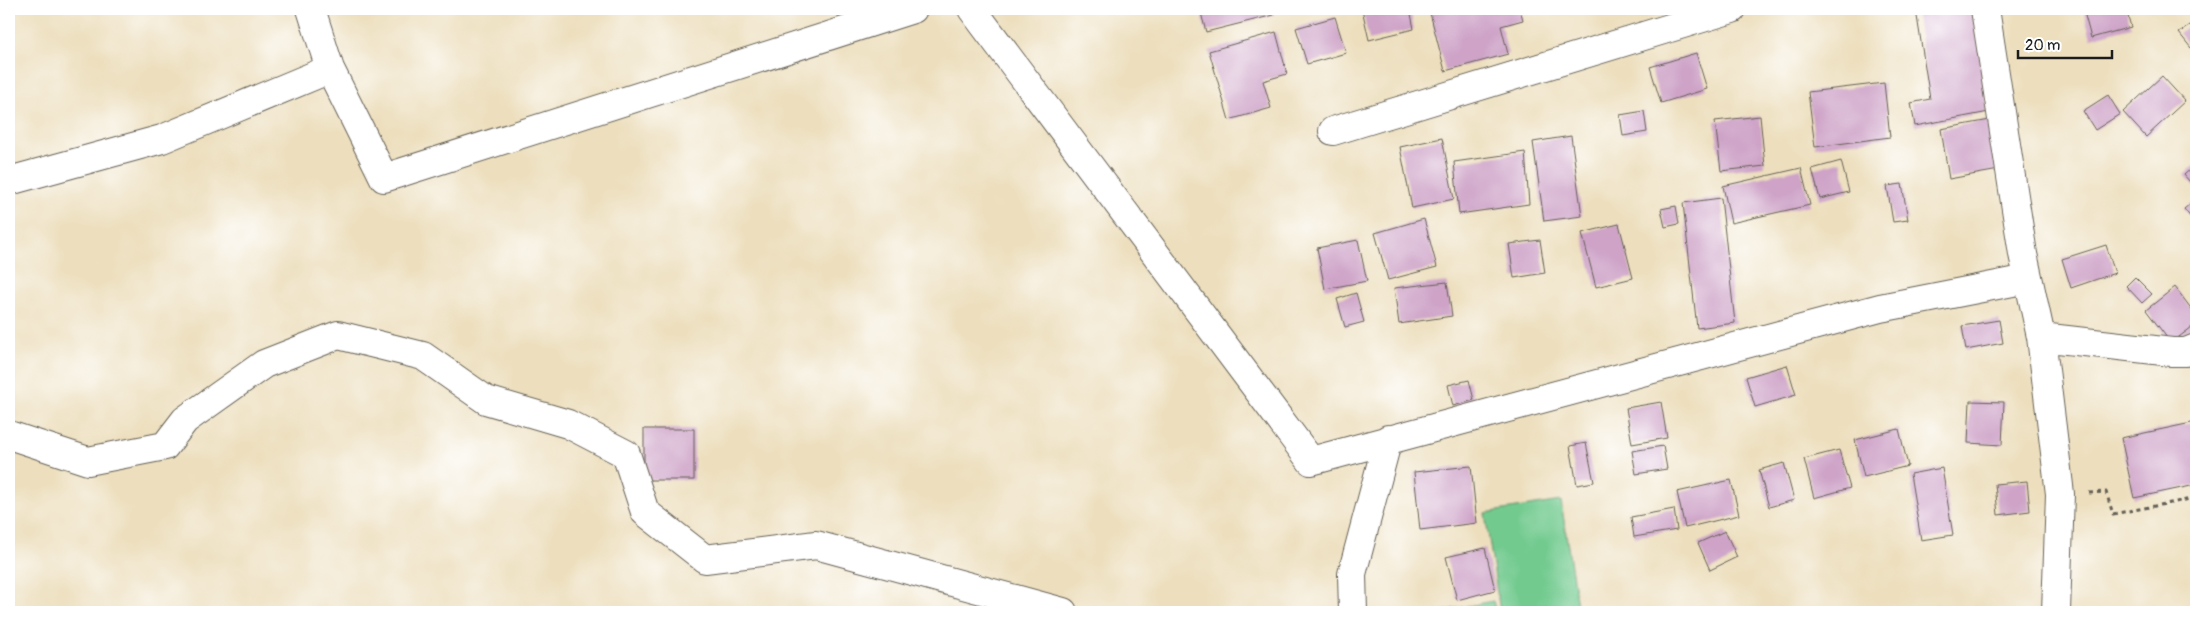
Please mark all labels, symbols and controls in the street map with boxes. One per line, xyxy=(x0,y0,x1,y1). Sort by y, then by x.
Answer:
scale bar xyxy=(2018,28,2111,60)
text: 20 m xyxy=(2025,36,2060,55)

